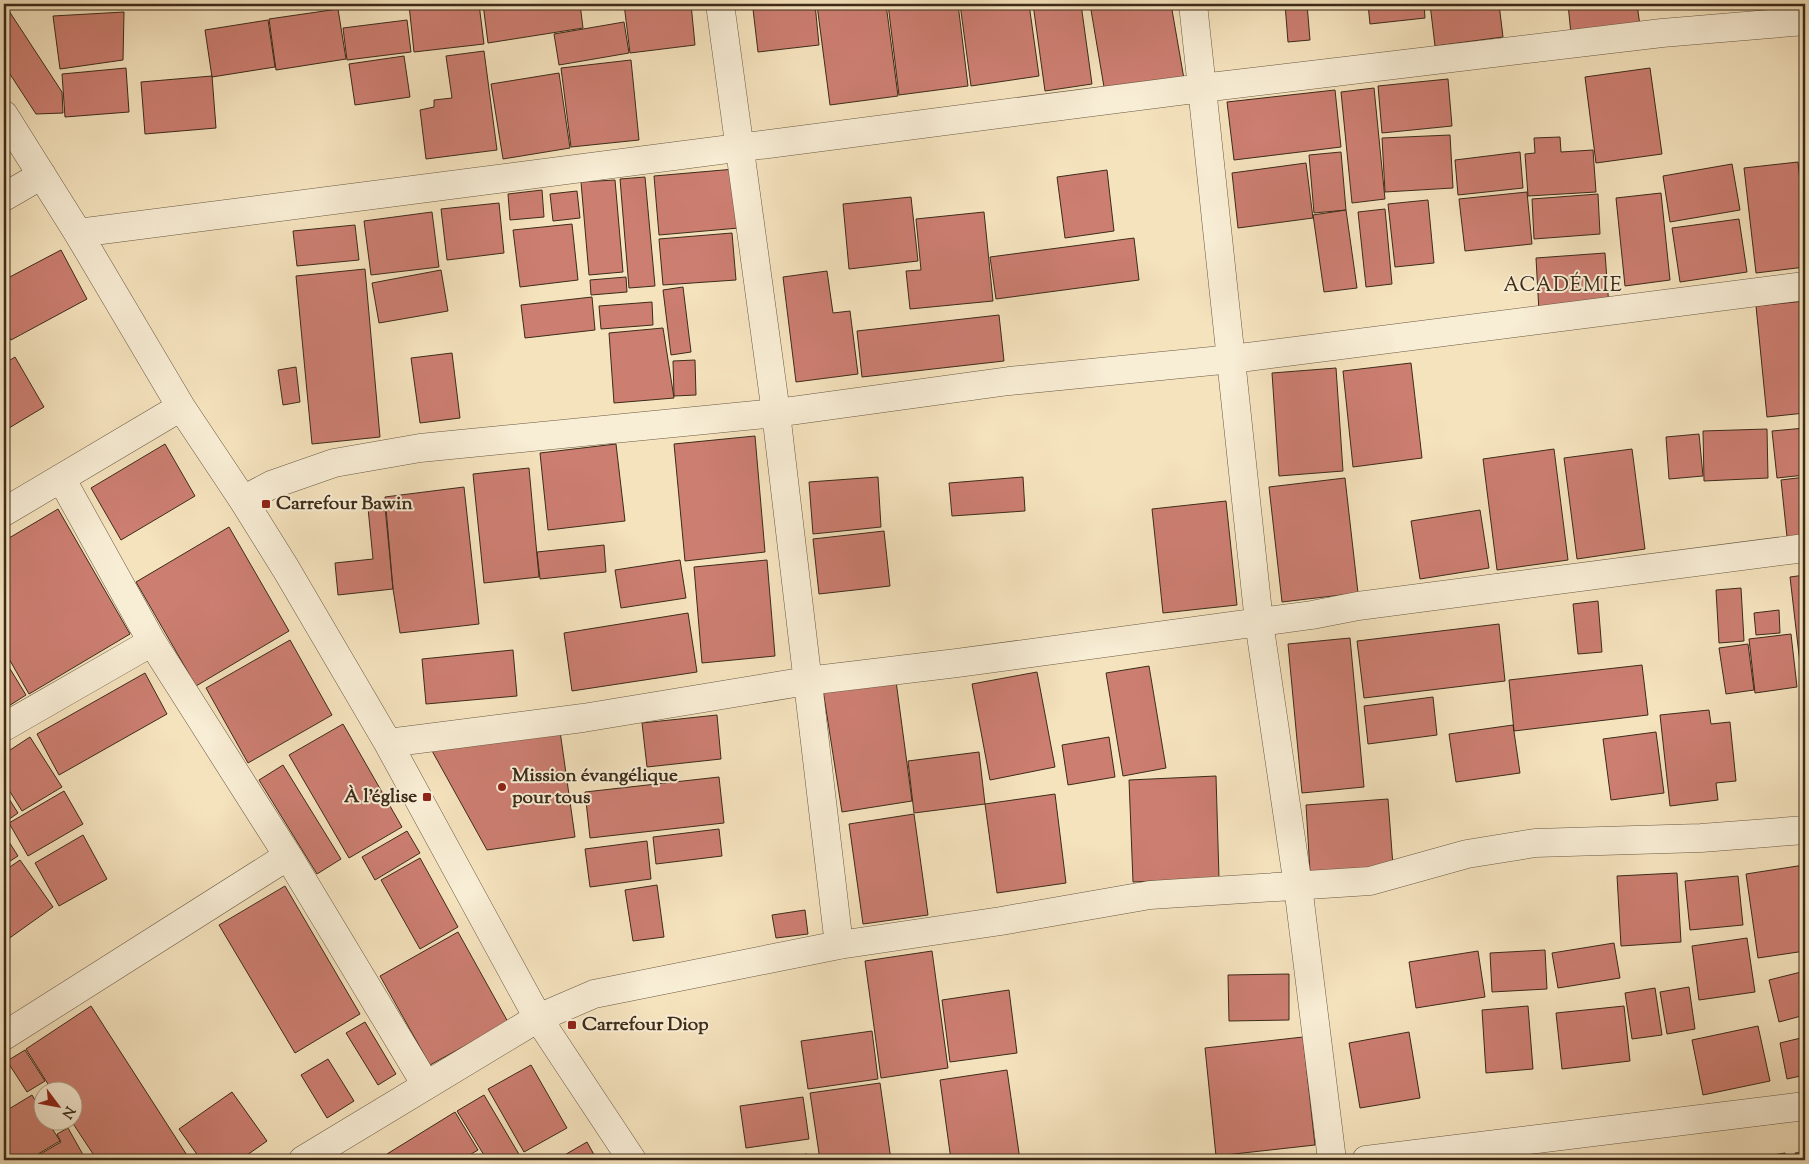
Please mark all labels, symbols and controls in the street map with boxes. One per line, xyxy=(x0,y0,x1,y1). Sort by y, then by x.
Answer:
district label: ACADÉMIE xyxy=(1503,271,1623,301)
place label: Carrefour Bawin xyxy=(276,491,413,518)
marker: Carrefour Bawin xyxy=(260,498,272,510)
place label: Mission évangélique pour tous xyxy=(512,763,678,812)
marker: Mission évangélique pour tous xyxy=(496,781,508,793)
place label: À l'église xyxy=(344,784,417,811)
marker: À l'église xyxy=(421,791,433,803)
place label: Carrefour Diop xyxy=(582,1012,709,1039)
marker: Carrefour Diop xyxy=(566,1019,578,1031)
north arrow xyxy=(32,1082,82,1132)
text: N xyxy=(56,1102,79,1122)

